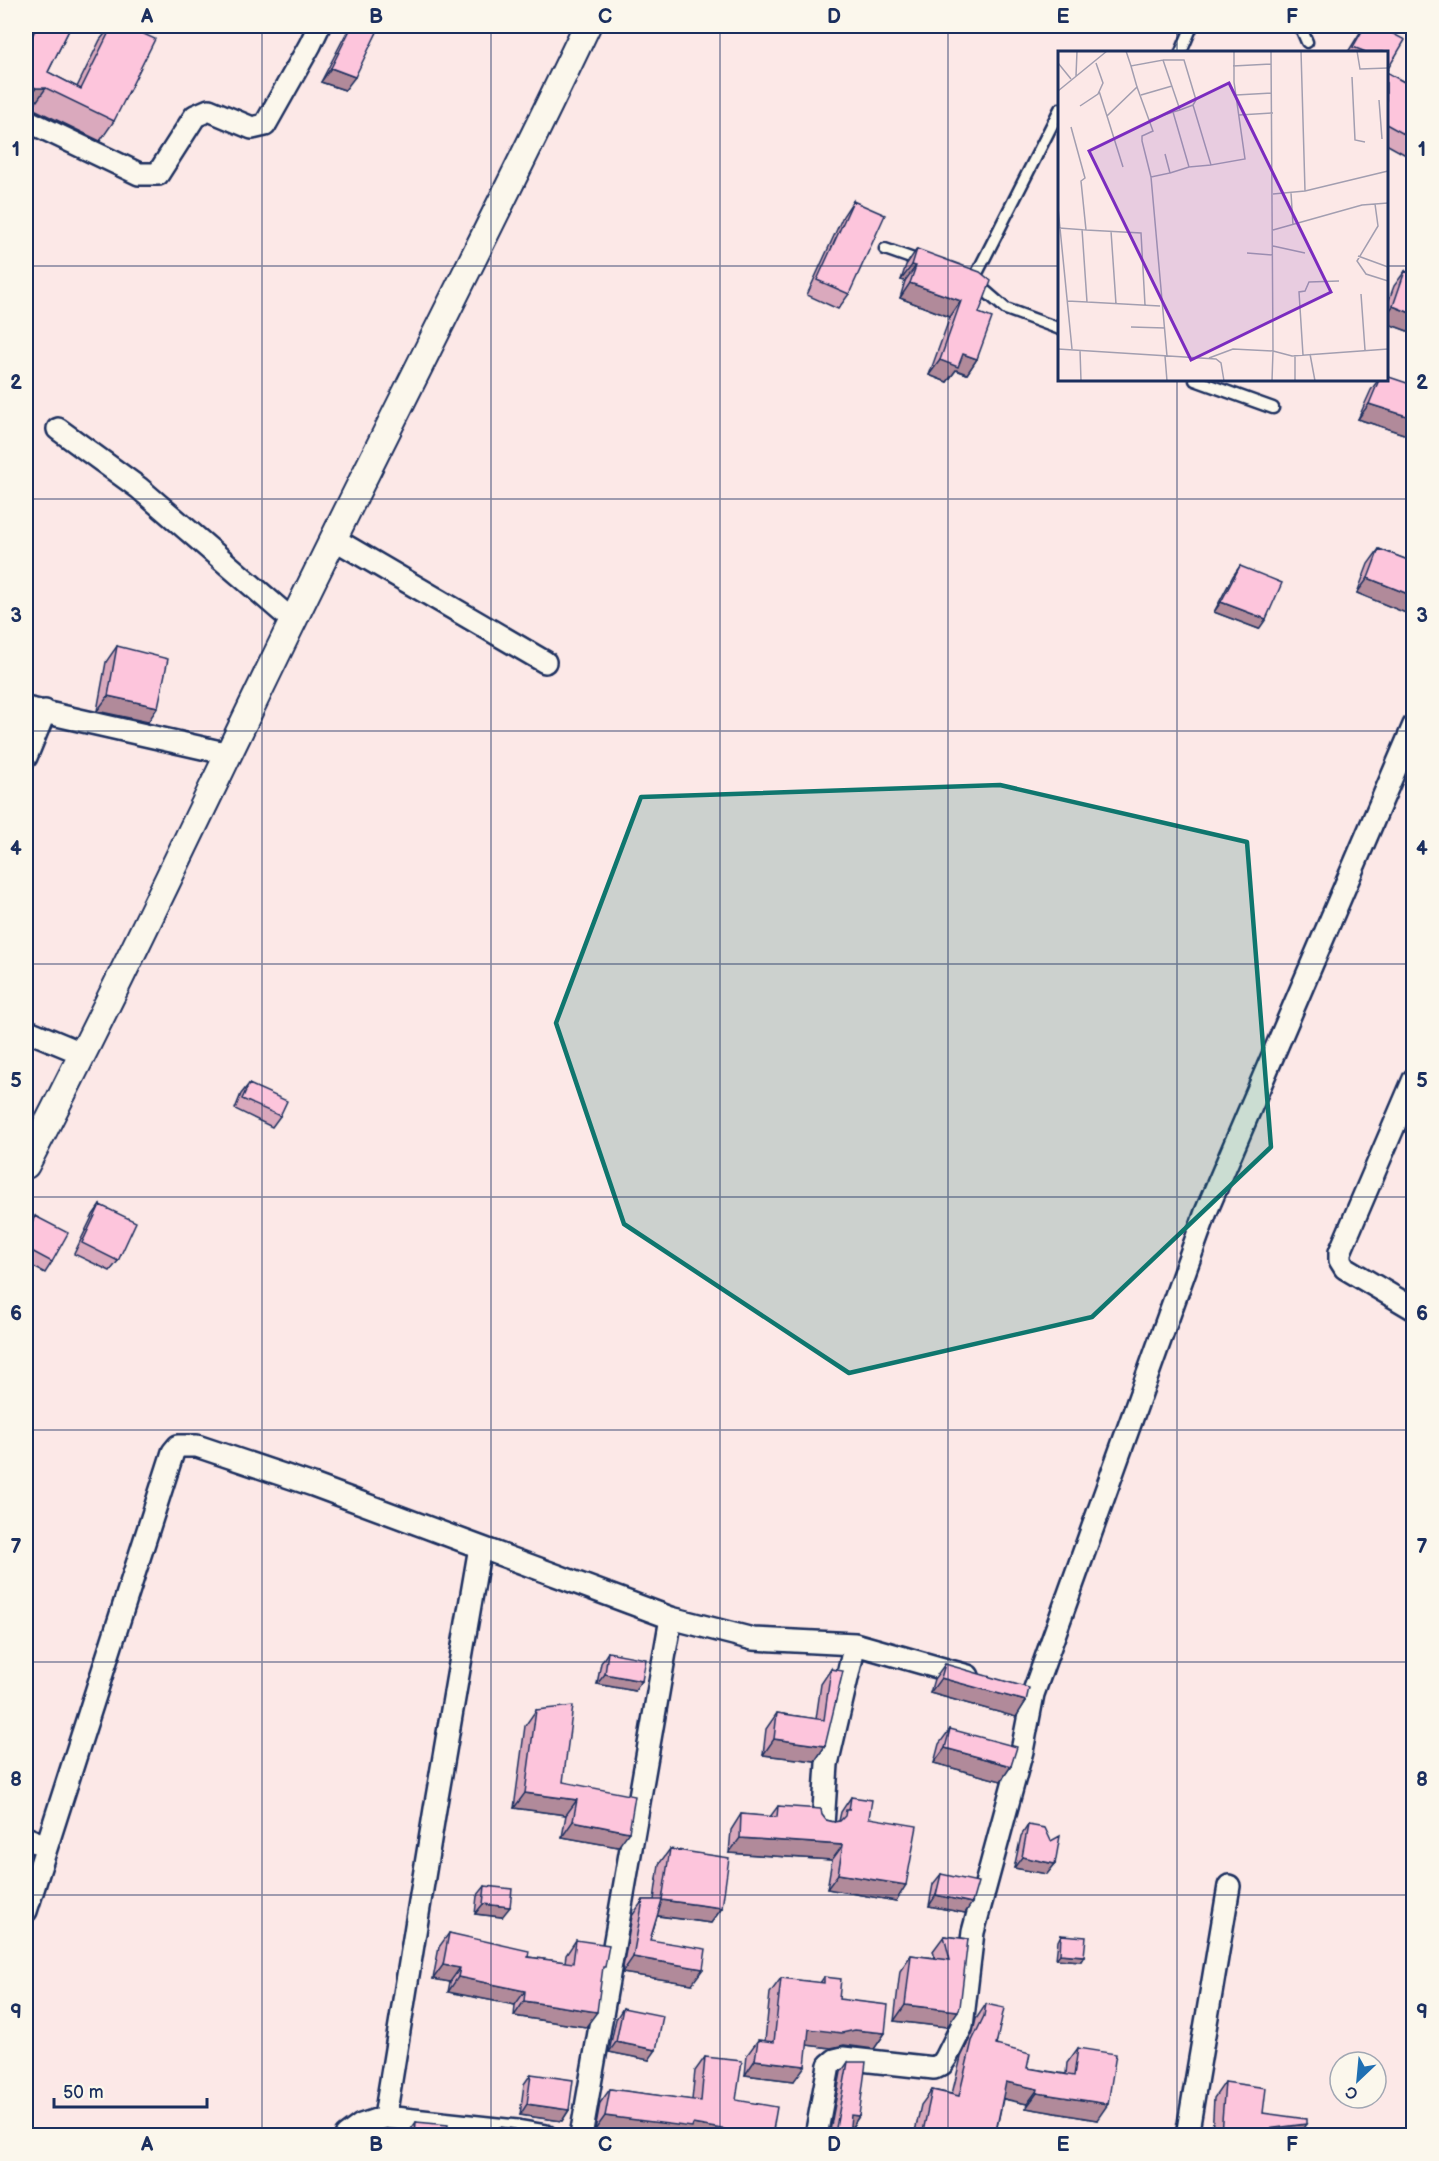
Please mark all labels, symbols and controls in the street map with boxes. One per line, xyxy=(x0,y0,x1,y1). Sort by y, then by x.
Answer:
text: A xyxy=(140,5,154,29)
text: B xyxy=(369,5,383,29)
text: C xyxy=(598,5,612,29)
text: D xyxy=(827,5,841,29)
text: E xyxy=(1057,5,1070,29)
text: F xyxy=(1286,5,1298,29)
inset map xyxy=(1058,51,1388,381)
text: 1 xyxy=(12,138,20,162)
text: 1 xyxy=(1418,138,1426,162)
text: 2 xyxy=(10,371,22,395)
text: 2 xyxy=(1416,371,1428,395)
text: 3 xyxy=(10,604,22,628)
text: 3 xyxy=(1416,604,1428,628)
text: 4 xyxy=(10,837,22,861)
text: 4 xyxy=(1416,837,1428,861)
text: 5 xyxy=(10,1069,22,1093)
text: 5 xyxy=(1416,1069,1428,1093)
text: 6 xyxy=(10,1302,22,1326)
text: 6 xyxy=(1416,1302,1428,1326)
text: 7 xyxy=(10,1535,22,1559)
text: 7 xyxy=(1416,1535,1428,1559)
text: 8 xyxy=(10,1768,22,1792)
text: 8 xyxy=(1416,1768,1428,1792)
text: 9 xyxy=(10,2000,22,2024)
text: 9 xyxy=(1416,2000,1428,2024)
north arrow xyxy=(1328,2050,1388,2110)
scale bar xyxy=(54,2071,207,2109)
text: С xyxy=(1343,2081,1361,2103)
text: 50 m xyxy=(63,2082,104,2103)
text: A xyxy=(140,2133,154,2157)
text: B xyxy=(369,2133,383,2157)
text: C xyxy=(598,2133,612,2157)
text: D xyxy=(827,2133,841,2157)
text: E xyxy=(1057,2133,1070,2157)
text: F xyxy=(1286,2133,1298,2157)

